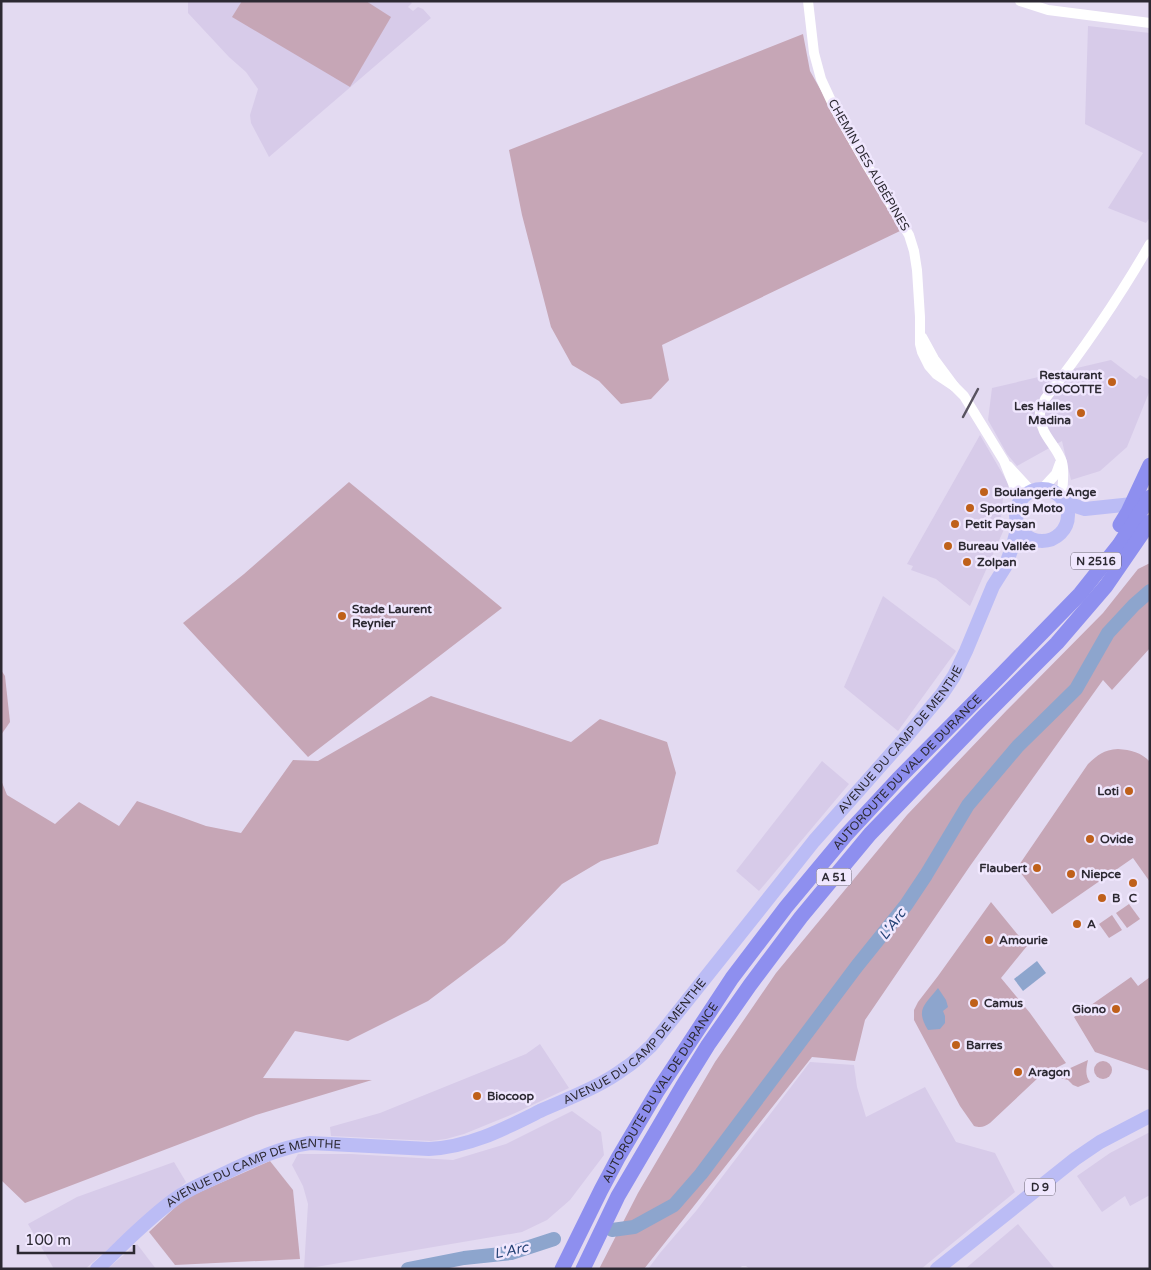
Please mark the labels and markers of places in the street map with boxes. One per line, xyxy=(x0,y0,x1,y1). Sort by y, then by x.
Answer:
place label: Restaurant COCOTTE xyxy=(1039,368,1102,396)
marker: Restaurant COCOTTE xyxy=(1106,376,1118,388)
place label: Les Halles Madina xyxy=(1014,399,1071,427)
marker: Les Halles Madina xyxy=(1075,407,1087,419)
place label: Boulangerie Ange xyxy=(994,485,1097,500)
marker: Boulangerie Ange xyxy=(978,486,990,498)
place label: Sporting Moto xyxy=(980,501,1063,516)
marker: Sporting Moto xyxy=(964,502,976,514)
place label: Petit Paysan xyxy=(965,517,1036,532)
marker: Petit Paysan xyxy=(949,518,961,530)
place label: Bureau Vallée xyxy=(958,539,1036,553)
marker: Bureau Vallée xyxy=(942,540,954,552)
place label: Zolpan xyxy=(977,555,1017,570)
marker: Zolpan xyxy=(961,556,973,568)
place label: Stade Laurent Reynier xyxy=(352,602,432,631)
marker: Stade Laurent Reynier xyxy=(336,610,348,622)
place label: Loti xyxy=(1097,784,1119,798)
marker: Loti xyxy=(1123,785,1135,797)
place label: Ovide xyxy=(1100,832,1134,846)
marker: Ovide xyxy=(1084,833,1096,845)
place label: Flaubert xyxy=(979,861,1027,875)
marker: Flaubert xyxy=(1031,862,1043,874)
place label: Niepce xyxy=(1081,867,1121,882)
marker: Niepce xyxy=(1065,868,1077,880)
marker: C xyxy=(1127,877,1139,889)
place label: B xyxy=(1112,891,1120,905)
place label: C xyxy=(1129,891,1138,905)
marker: B xyxy=(1096,892,1108,904)
place label: A xyxy=(1087,917,1096,931)
marker: A xyxy=(1071,918,1083,930)
place label: Amourie xyxy=(999,933,1048,947)
marker: Amourie xyxy=(983,934,995,946)
place label: Camus xyxy=(984,996,1023,1010)
marker: Camus xyxy=(968,997,980,1009)
place label: Giono xyxy=(1072,1002,1106,1016)
marker: Giono xyxy=(1110,1003,1122,1015)
place label: Barres xyxy=(966,1038,1003,1052)
marker: Barres xyxy=(950,1039,962,1051)
place label: Aragon xyxy=(1028,1065,1070,1080)
marker: Aragon xyxy=(1012,1066,1024,1078)
place label: Biocoop xyxy=(487,1089,534,1104)
marker: Biocoop xyxy=(471,1090,483,1102)

